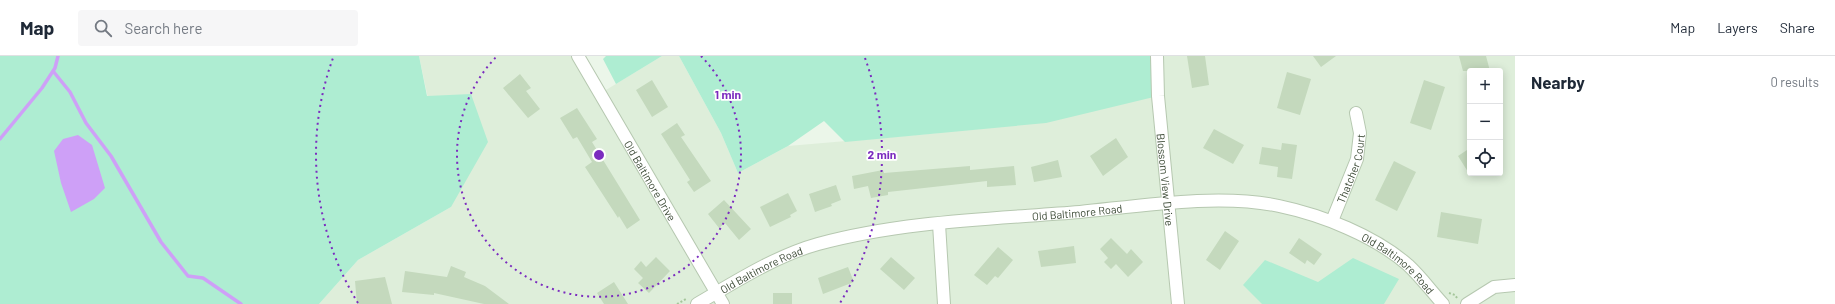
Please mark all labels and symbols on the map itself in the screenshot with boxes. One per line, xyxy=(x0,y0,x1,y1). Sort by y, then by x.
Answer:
text: 1 min xyxy=(715,87,741,101)
street label: Blossom View Drive xyxy=(1155,133,1177,227)
street label: Thatcher Court xyxy=(1333,133,1366,205)
street label: Old Baltimore Drive xyxy=(622,138,679,223)
text: 2 min xyxy=(868,147,896,161)
centre of rings xyxy=(592,148,606,162)
street label: Old Baltimore Road xyxy=(1032,201,1123,222)
street label: Old Baltimore Road xyxy=(1360,229,1437,296)
street label: Old Baltimore Road xyxy=(717,243,804,296)

